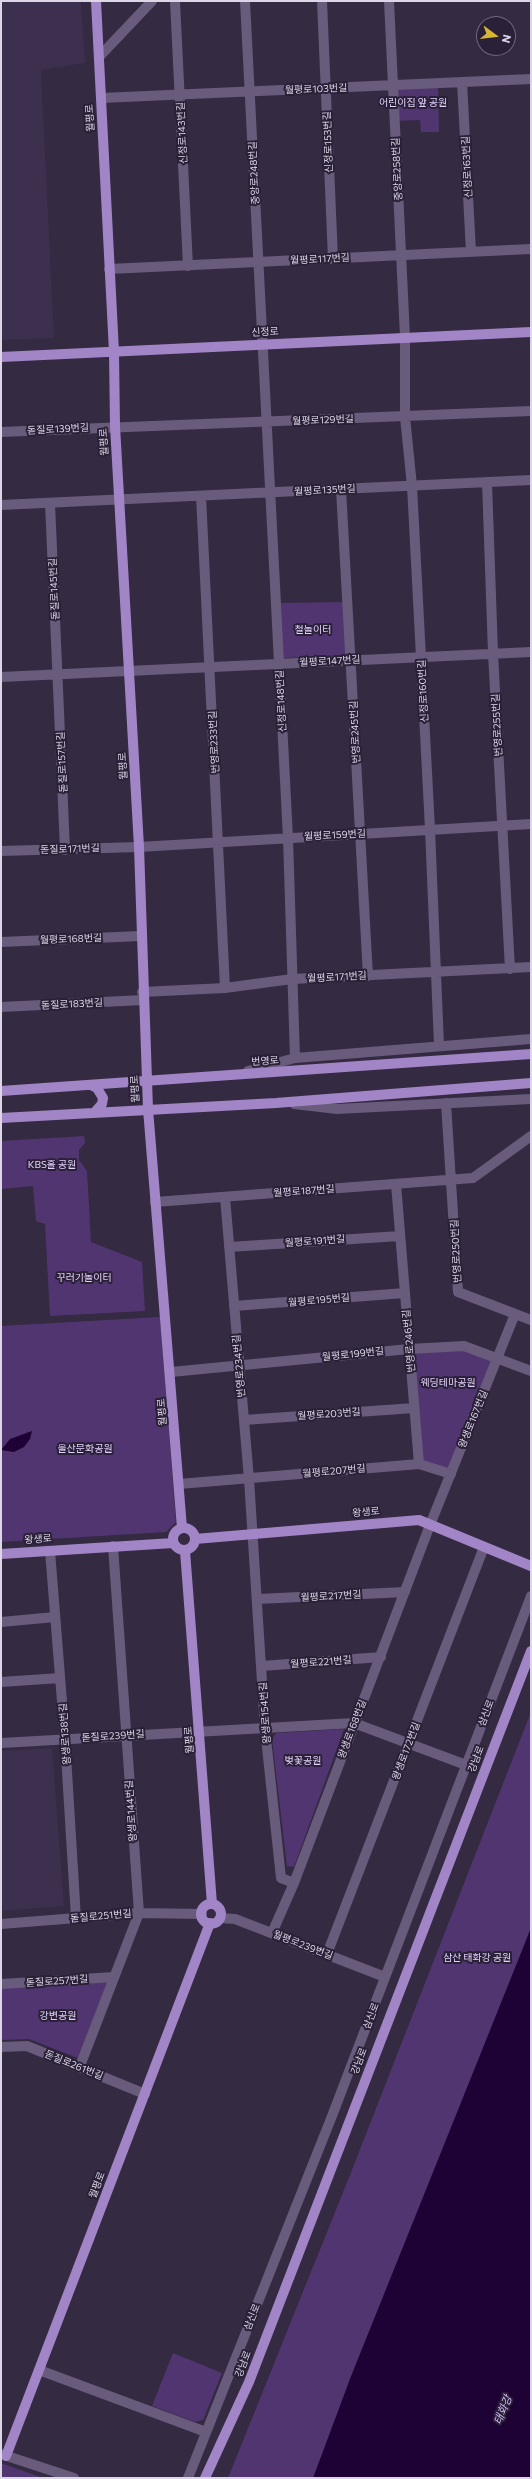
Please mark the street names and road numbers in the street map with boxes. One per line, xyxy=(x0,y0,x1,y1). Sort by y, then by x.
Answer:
street label: 월평로103번길 xyxy=(285,82,347,96)
street label: 신정로143번길 xyxy=(174,102,190,164)
street label: 월평로 xyxy=(83,104,97,132)
street label: 신정로153번길 xyxy=(321,111,335,173)
street label: 신정로163번길 xyxy=(459,136,475,198)
street label: 중앙로258번길 xyxy=(389,137,405,201)
street label: 중앙로248번길 xyxy=(246,141,262,205)
street label: 월평로117번길 xyxy=(290,251,350,267)
street label: 신정로 xyxy=(251,325,279,339)
street label: 월평로129번길 xyxy=(292,413,354,427)
street label: 돋질로139번길 xyxy=(27,421,89,437)
street label: 월평로 xyxy=(97,428,111,456)
street label: 월평로135번길 xyxy=(294,482,356,498)
street label: 돋질로145번길 xyxy=(46,558,62,620)
street label: 월평로147번길 xyxy=(299,653,361,669)
street label: 신정로160번길 xyxy=(415,659,431,723)
street label: 신정로148번길 xyxy=(273,670,289,732)
street label: 번영로255번길 xyxy=(489,693,505,757)
street label: 번영로245번길 xyxy=(347,700,363,764)
street label: 번영로233번길 xyxy=(206,710,222,774)
street label: 돋질로157번길 xyxy=(54,731,70,793)
street label: 월평로 xyxy=(116,752,130,780)
street label: 월평로159번길 xyxy=(304,827,366,843)
street label: 돋질로171번길 xyxy=(40,842,100,856)
street label: 월평로168번길 xyxy=(40,932,102,946)
street label: 월평로171번길 xyxy=(307,969,367,985)
street label: 돋질로183번길 xyxy=(41,996,103,1012)
street label: 번영로 xyxy=(251,1054,279,1068)
street label: 월평로 xyxy=(128,1075,142,1103)
street label: 월평로187번길 xyxy=(273,1183,335,1199)
street label: 번영로250번길 xyxy=(448,1219,464,1283)
street label: 월평로191번길 xyxy=(284,1233,346,1249)
street label: 월평로195번길 xyxy=(288,1291,350,1309)
street label: 번영로246번길 xyxy=(400,1309,418,1373)
street label: 번영로234번길 xyxy=(230,1334,248,1398)
street label: 월평로199번길 xyxy=(321,1345,385,1363)
street label: 왕생로167번길 xyxy=(456,1388,490,1450)
street label: 월평로 xyxy=(155,1398,169,1426)
street label: 월평로203번길 xyxy=(297,1406,361,1422)
street label: 월평로207번길 xyxy=(302,1462,366,1480)
street label: 왕생로 xyxy=(352,1505,380,1519)
street label: 왕생로 xyxy=(24,1532,52,1546)
street label: 월평로217번길 xyxy=(300,1588,362,1604)
street label: 월평로221번길 xyxy=(290,1654,352,1670)
street label: 왕생로154번길 xyxy=(257,1682,273,1744)
street label: 왕생로168번길 xyxy=(335,1698,369,1760)
street label: 삼신로 xyxy=(475,1698,497,1728)
street label: 왕생로138번길 xyxy=(57,1703,73,1765)
street label: 왕생로172번길 xyxy=(389,1720,423,1782)
street label: 월평로 xyxy=(182,1726,196,1754)
street label: 돋질로239번길 xyxy=(81,1728,145,1744)
street label: 강남로 xyxy=(465,1744,487,1774)
street label: 왕생로144번길 xyxy=(123,1780,139,1842)
street label: 돋질로251번길 xyxy=(70,1907,132,1925)
street label: 월평로239번길 xyxy=(271,1928,335,1962)
street label: 돋질로257번길 xyxy=(25,1973,89,1989)
street label: 삼신로 xyxy=(360,2001,382,2031)
street label: 강남로 xyxy=(348,2046,370,2076)
street label: 돋질로261번길 xyxy=(43,2048,105,2082)
street label: 월평로 xyxy=(86,2170,108,2200)
street label: 삼신로 xyxy=(241,2302,263,2332)
street label: 강남로 xyxy=(232,2349,254,2379)

